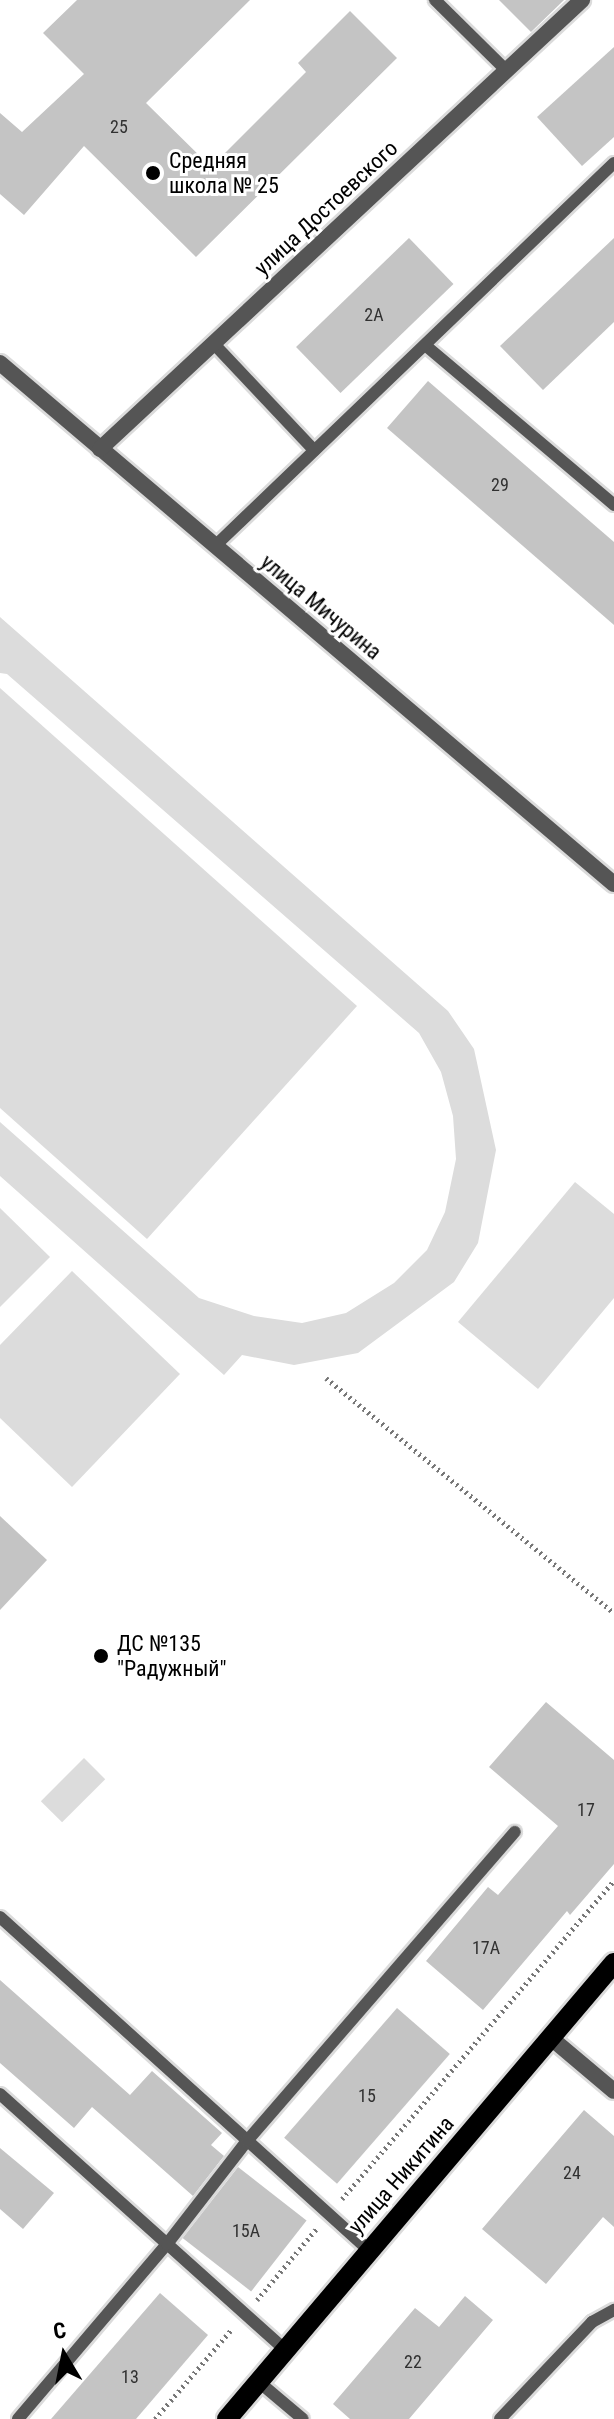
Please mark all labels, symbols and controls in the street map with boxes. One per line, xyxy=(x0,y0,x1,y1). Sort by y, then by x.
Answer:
house number: 25 xyxy=(110,116,128,138)
street label: улица Достоевского xyxy=(249,135,403,281)
place label: Средняя школа № 25 xyxy=(169,147,279,198)
marker: Средняя школа № 25 xyxy=(144,164,162,182)
house number: 2А xyxy=(364,304,384,326)
house number: 29 xyxy=(491,474,509,496)
street label: улица Мичурина xyxy=(255,549,387,665)
place label: ДС №135 "Радужный" xyxy=(117,1630,227,1682)
marker: ДС №135 "Радужный" xyxy=(92,1647,110,1665)
house number: 17 xyxy=(577,1799,595,1821)
house number: 17А xyxy=(472,1937,500,1959)
house number: 15 xyxy=(358,2085,376,2107)
street label: улица Никитина xyxy=(343,2111,459,2239)
house number: 24 xyxy=(563,2162,581,2184)
house number: 15А xyxy=(232,2220,260,2242)
north arrow xyxy=(24,2315,104,2395)
text: С xyxy=(51,2317,68,2344)
house number: 22 xyxy=(404,2351,422,2373)
house number: 13 xyxy=(121,2366,139,2388)

